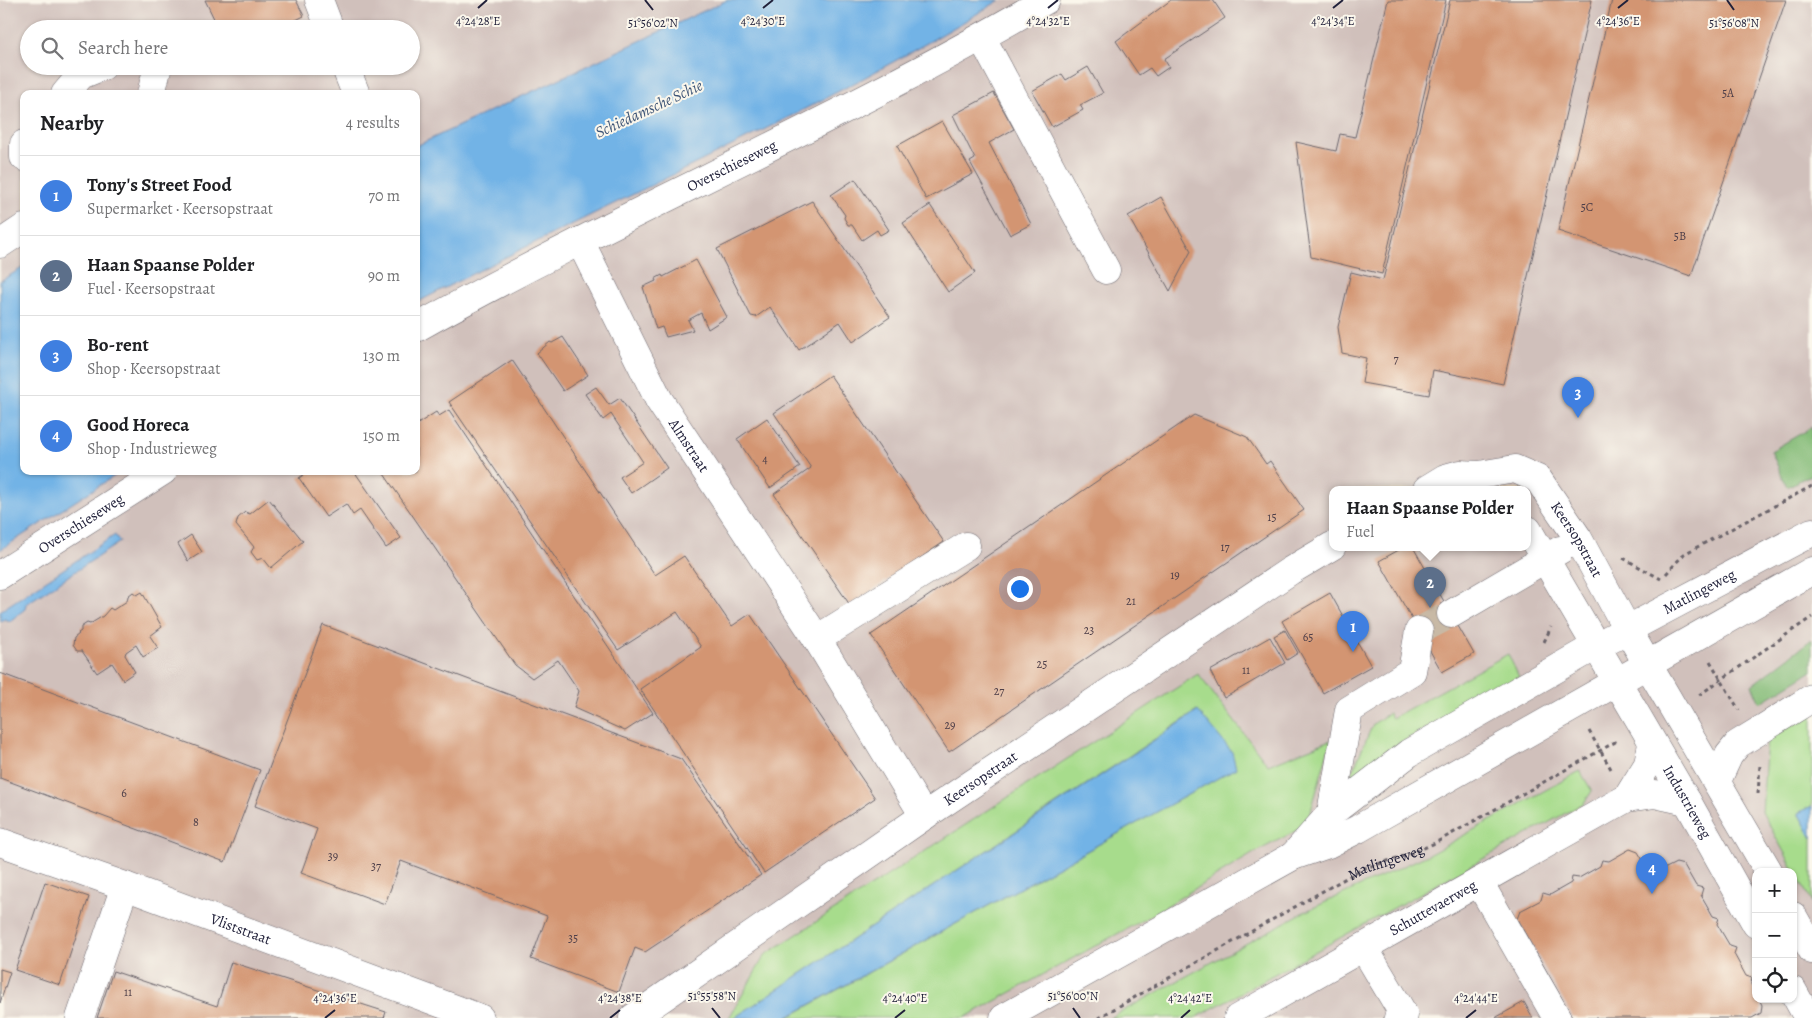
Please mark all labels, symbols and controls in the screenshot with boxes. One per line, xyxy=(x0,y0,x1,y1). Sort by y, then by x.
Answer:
text: 4°24'28"E xyxy=(456,13,500,29)
text: 4°24'30"E xyxy=(741,13,785,29)
text: 4°24'32"E xyxy=(1026,13,1070,29)
text: 4°24'34"E xyxy=(1311,13,1355,29)
text: 4°24'36"E xyxy=(1596,13,1640,29)
text: 51°56'02"N xyxy=(628,15,678,31)
text: 51°56'08"N xyxy=(1709,15,1759,31)
search box xyxy=(20,20,420,75)
icon: search xyxy=(38,34,66,62)
text: Search here xyxy=(78,35,168,61)
water label: Schiedamsche Schie xyxy=(592,74,706,143)
house number: 5A xyxy=(1722,85,1735,101)
text: Nearby xyxy=(40,109,103,137)
text: 4 results xyxy=(346,112,400,134)
street label: Overschieseweg xyxy=(683,135,781,196)
text: Tony's Street Food xyxy=(87,172,232,198)
text: 1 xyxy=(53,185,59,207)
text: 70 m xyxy=(368,185,400,207)
text: Supermarket · Keersopstraat xyxy=(87,198,273,220)
house number: 5C xyxy=(1581,199,1593,215)
house number: 5B xyxy=(1674,228,1686,244)
text: Haan Spaanse Polder xyxy=(87,252,254,278)
text: 2 xyxy=(52,265,60,287)
text: 90 m xyxy=(368,265,400,287)
text: Fuel · Keersopstraat xyxy=(87,278,215,300)
text: Bo-rent xyxy=(87,332,149,358)
text: 3 xyxy=(53,345,59,367)
text: 130 m xyxy=(363,345,400,367)
house number: 7 xyxy=(1393,351,1399,367)
text: Shop · Keersopstraat xyxy=(87,358,221,380)
pin: 3 xyxy=(1562,377,1594,418)
text: Good Horeca xyxy=(87,412,189,438)
street label: Almstraat xyxy=(664,414,714,476)
text: 4 xyxy=(52,425,60,447)
text: 150 m xyxy=(363,425,400,447)
text: Shop · Industrieweg xyxy=(87,438,217,460)
house number: 4 xyxy=(762,451,768,467)
popup xyxy=(1329,486,1531,551)
street label: Overschieseweg xyxy=(34,488,128,558)
text: Haan Spaanse Polder xyxy=(1346,495,1514,521)
street label: Keersopstraat xyxy=(1546,498,1607,581)
house number: 15 xyxy=(1267,509,1277,525)
text: Fuel xyxy=(1346,521,1374,543)
house number: 17 xyxy=(1220,539,1231,555)
street label: Matlingeweg xyxy=(1660,564,1739,619)
house number: 19 xyxy=(1170,567,1180,583)
pin: 2 xyxy=(1414,567,1446,608)
your location xyxy=(1007,576,1033,602)
house number: 21 xyxy=(1126,593,1136,609)
pin: 1 xyxy=(1337,611,1369,652)
house number: 23 xyxy=(1084,622,1094,638)
house number: 65 xyxy=(1303,629,1313,645)
house number: 25 xyxy=(1037,656,1047,672)
house number: 11 xyxy=(1242,662,1250,678)
house number: 27 xyxy=(994,683,1005,699)
house number: 29 xyxy=(944,717,956,733)
street label: Keersopstraat xyxy=(939,746,1021,810)
street label: Industrieweg xyxy=(1658,761,1716,843)
house number: 6 xyxy=(121,785,127,801)
house number: 8 xyxy=(193,814,199,830)
street label: Matlingeweg xyxy=(1344,839,1428,885)
house number: 39 xyxy=(328,848,338,864)
pin: 4 xyxy=(1636,853,1668,894)
house number: 37 xyxy=(371,858,382,874)
map controls xyxy=(1752,868,1797,1003)
button: + xyxy=(1752,868,1797,913)
street label: Schuttevaerweg xyxy=(1386,875,1481,940)
street label: Vliststraat xyxy=(207,908,274,949)
button: − xyxy=(1752,913,1797,958)
house number: 35 xyxy=(568,930,578,946)
button: locate xyxy=(1752,958,1797,1003)
house number: 11 xyxy=(124,984,132,1000)
text: 51°55'58"N xyxy=(688,988,737,1004)
text: 51°56'00"N xyxy=(1048,988,1099,1004)
text: 4°24'36"E xyxy=(313,990,357,1006)
text: 4°24'38"E xyxy=(598,990,642,1006)
text: 4°24'40"E xyxy=(883,990,927,1006)
text: 4°24'42"E xyxy=(1168,990,1212,1006)
text: 4°24'44"E xyxy=(1454,990,1498,1006)

